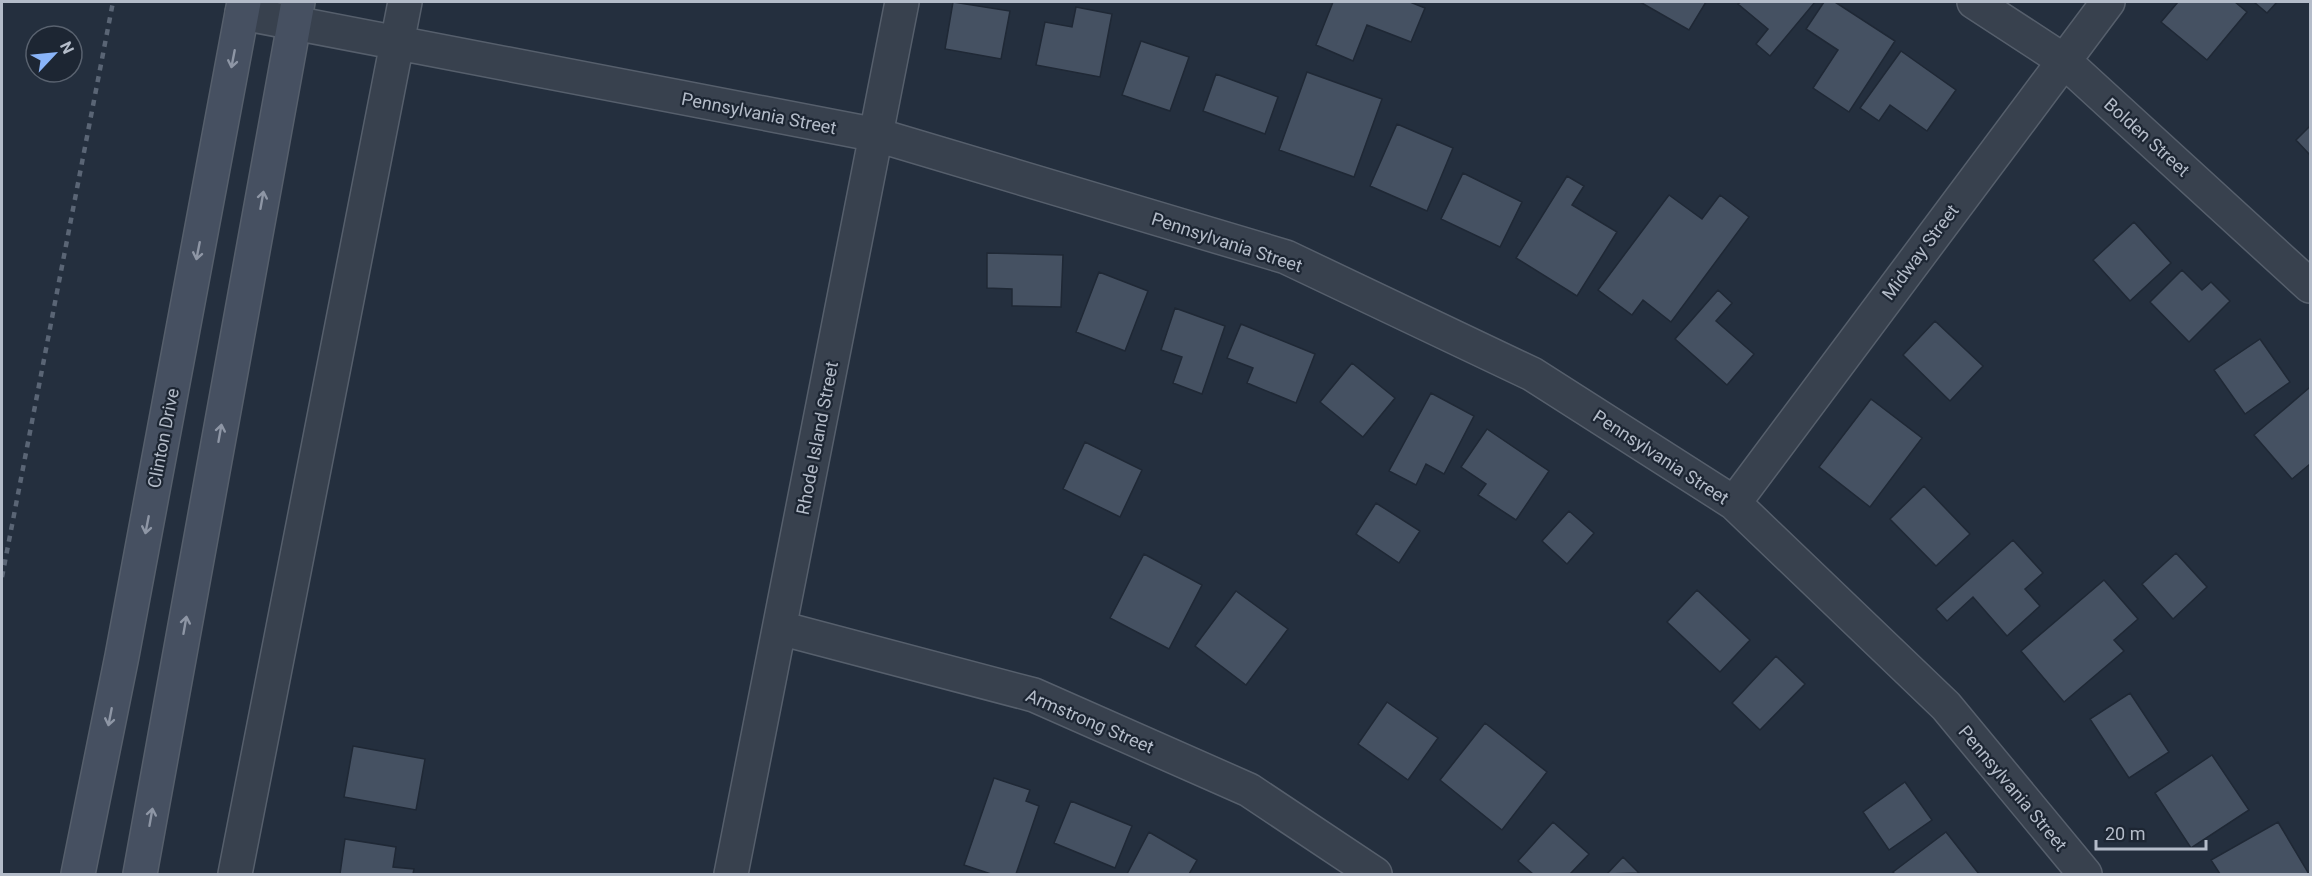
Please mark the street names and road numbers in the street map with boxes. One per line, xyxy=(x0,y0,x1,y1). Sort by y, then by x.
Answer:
street label: Pennsylvania Street xyxy=(680,88,838,138)
street label: Bolden Street xyxy=(2100,93,2194,181)
street label: Midway Street xyxy=(1877,200,1963,304)
street label: Pennsylvania Street xyxy=(1149,208,1305,276)
street label: Rhode Island Street xyxy=(792,359,842,516)
street label: Clinton Drive xyxy=(143,386,183,490)
street label: Pennsylvania Street xyxy=(1589,405,1733,509)
street label: Armstrong Street xyxy=(1023,685,1157,757)
street label: Pennsylvania Street xyxy=(1954,721,2072,855)

